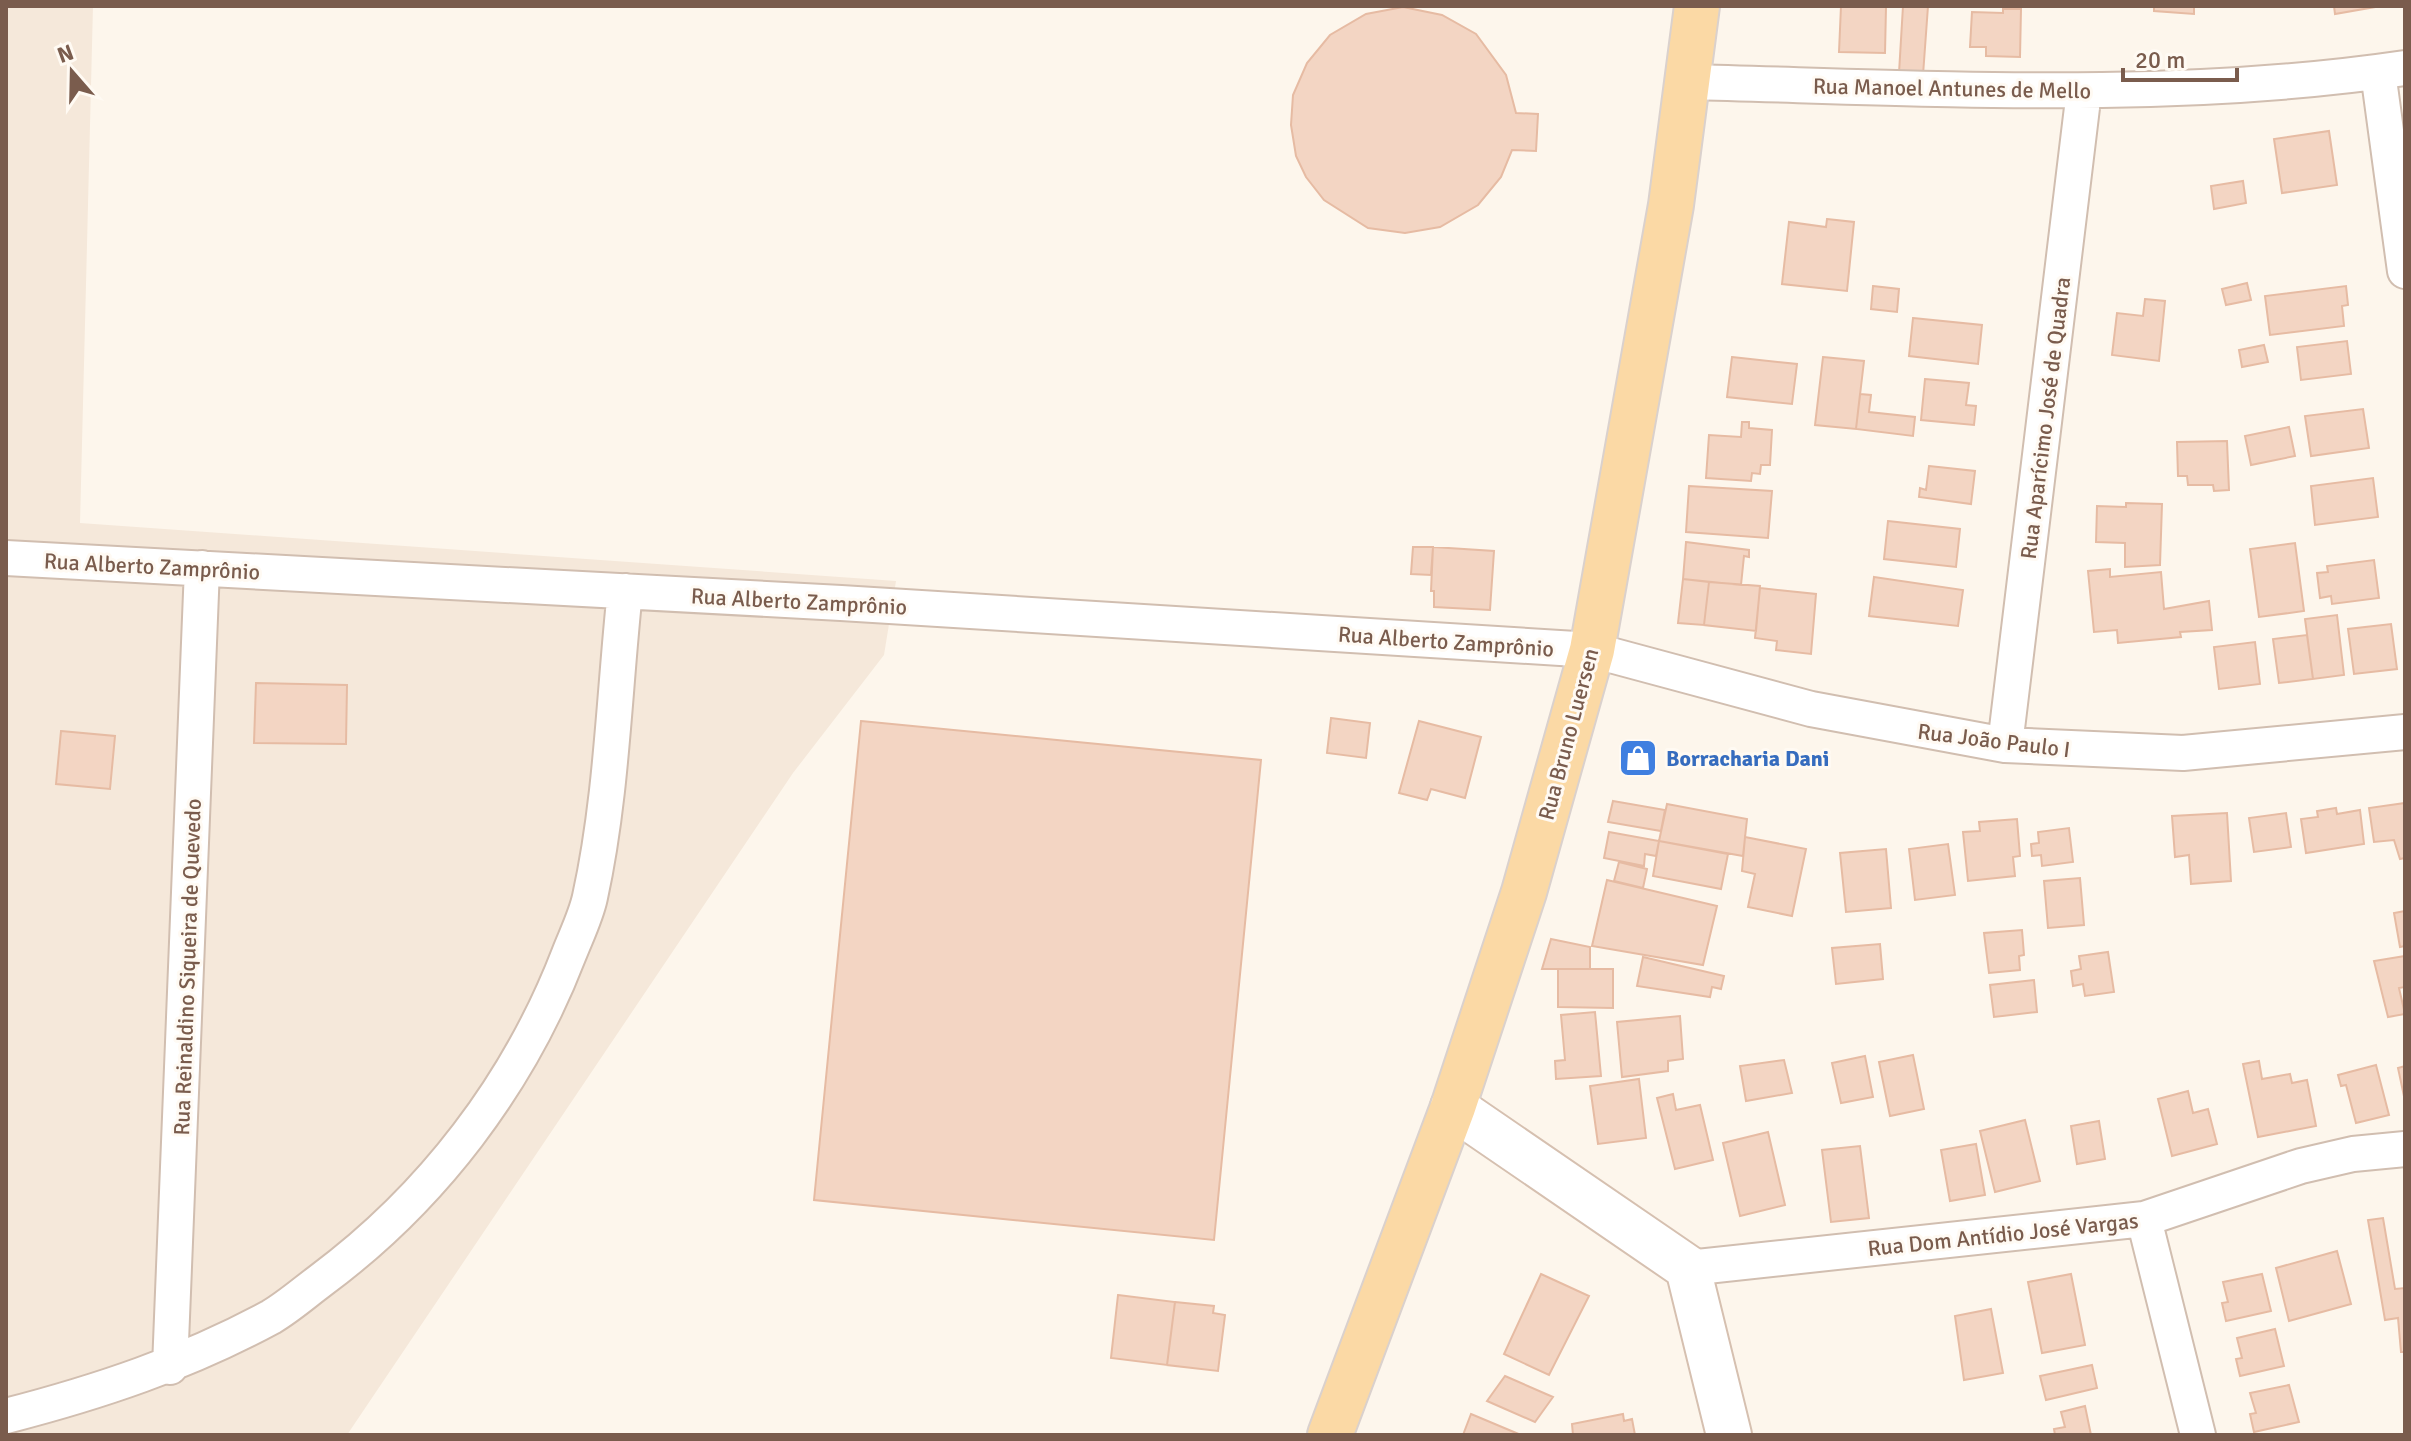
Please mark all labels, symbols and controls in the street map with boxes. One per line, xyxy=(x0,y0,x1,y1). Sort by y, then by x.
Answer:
north arrow xyxy=(32,32,112,112)
scale bar xyxy=(2123,32,2237,82)
text: N xyxy=(54,38,77,69)
text: 20 m xyxy=(2135,45,2185,75)
street label: Rua Manoel Antunes de Mello xyxy=(1813,73,2091,104)
street label: Rua Aparícimo José de Quadra xyxy=(2015,275,2076,561)
street label: Rua Alberto Zamprônio xyxy=(43,547,261,586)
street label: Rua Alberto Zamprônio xyxy=(690,582,908,621)
street label: Rua Alberto Zamprônio xyxy=(1337,620,1555,663)
street label: Rua Bruno Luersen xyxy=(1533,645,1604,823)
street label: Rua João Paulo I xyxy=(1916,718,2072,763)
shop icon: Borracharia Dani xyxy=(1617,737,1659,779)
place label: Borracharia Dani xyxy=(1666,745,1829,772)
street label: Rua Reinaldino Siqueira de Quevedo xyxy=(168,798,207,1136)
street label: Rua Dom Antídio José Vargas xyxy=(1866,1207,2140,1262)

